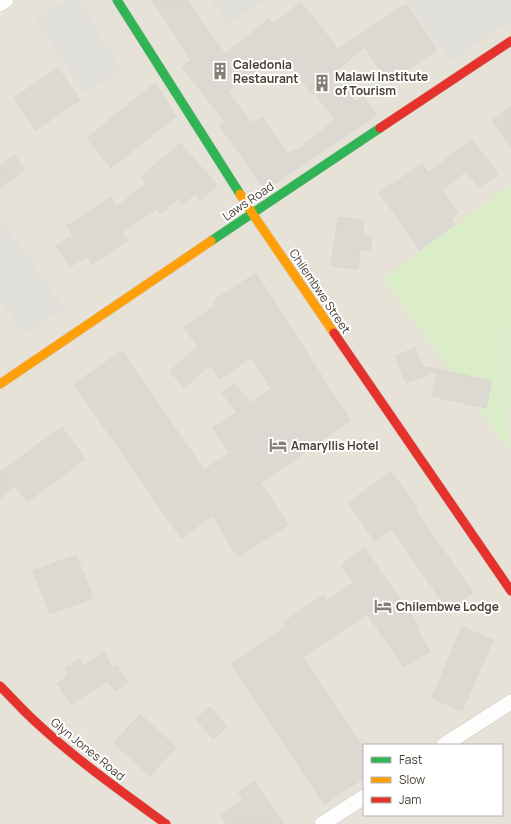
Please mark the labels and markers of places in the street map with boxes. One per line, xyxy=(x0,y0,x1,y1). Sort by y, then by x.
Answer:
place label: Caledonia Restaurant xyxy=(233,56,299,87)
building icon: Caledonia Restaurant xyxy=(210,61,230,81)
place label: Malawi Institute of Tourism xyxy=(335,68,428,99)
building icon: Malawi Institute of Tourism xyxy=(312,73,332,93)
hotel icon: Amaryllis Hotel xyxy=(268,435,288,455)
place label: Amaryllis Hotel xyxy=(291,437,379,454)
hotel icon: Chilembwe Lodge xyxy=(373,596,393,616)
place label: Chilembwe Lodge xyxy=(396,598,499,615)

